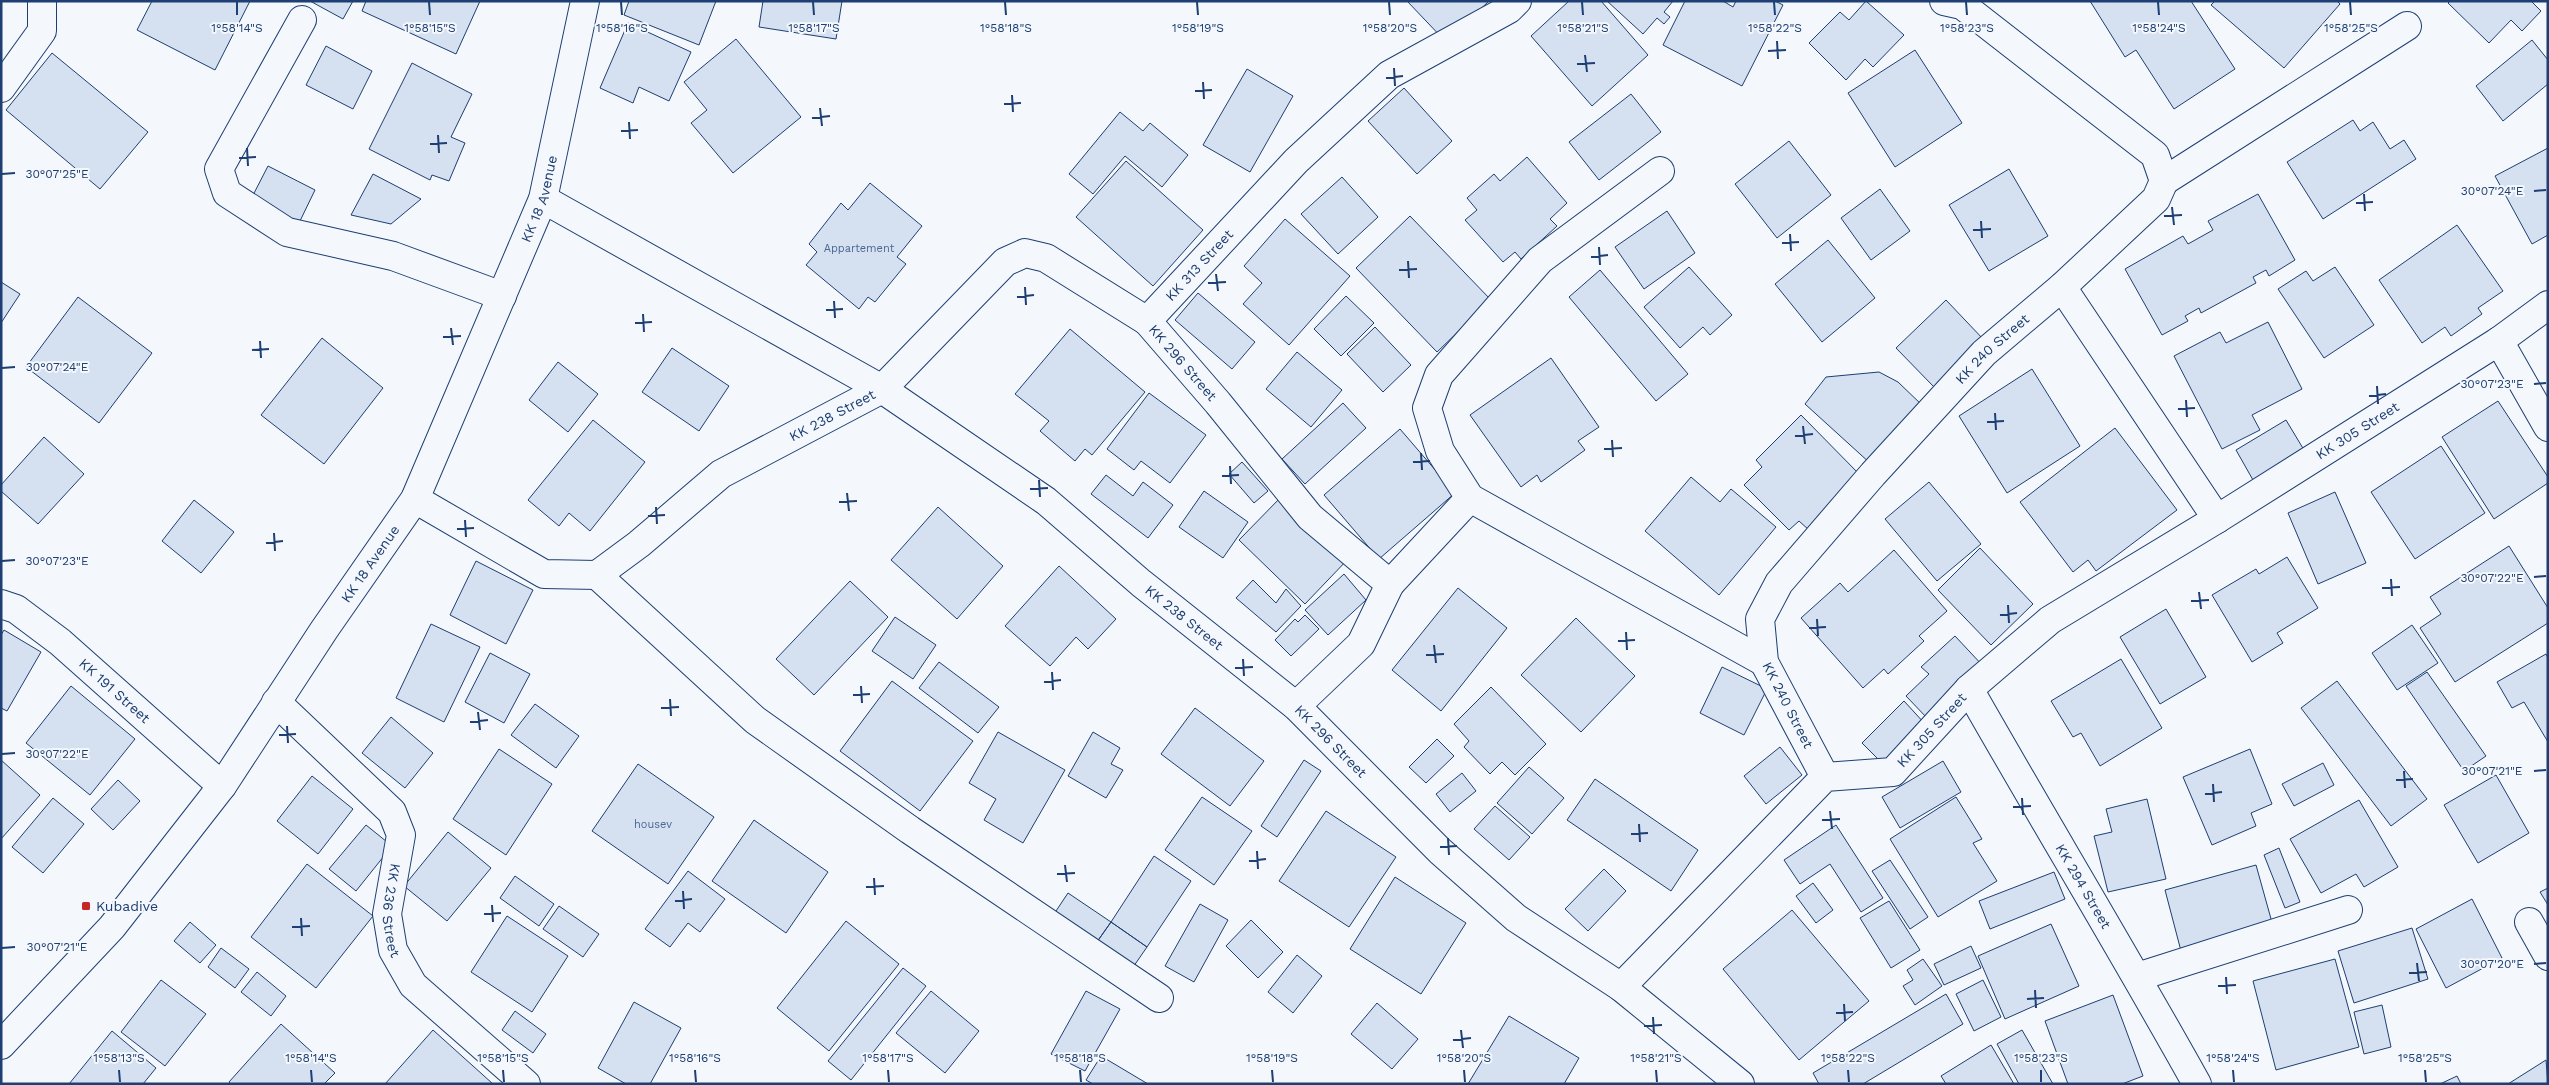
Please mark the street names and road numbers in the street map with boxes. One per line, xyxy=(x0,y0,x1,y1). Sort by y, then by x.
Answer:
street label: KK 18 Avenue xyxy=(518,154,560,245)
street label: KK 313 Street xyxy=(1162,226,1236,304)
street label: KK 240 Street xyxy=(1952,310,2032,387)
street label: KK 296 Street xyxy=(1146,321,1220,404)
street label: KK 238 Street xyxy=(787,386,878,445)
street label: KK 305 Street xyxy=(2313,398,2402,463)
street label: KK 18 Avenue xyxy=(338,522,402,605)
street label: KK 238 Street xyxy=(1142,582,1227,653)
street label: KK 191 Street xyxy=(76,655,153,726)
street label: KK 240 Street xyxy=(1759,659,1817,751)
street label: KK 305 Street xyxy=(1894,689,1970,770)
street label: KK 296 Street xyxy=(1292,702,1370,781)
street label: KK 294 Street xyxy=(2052,841,2114,932)
street label: KK 236 Street xyxy=(379,862,404,960)

